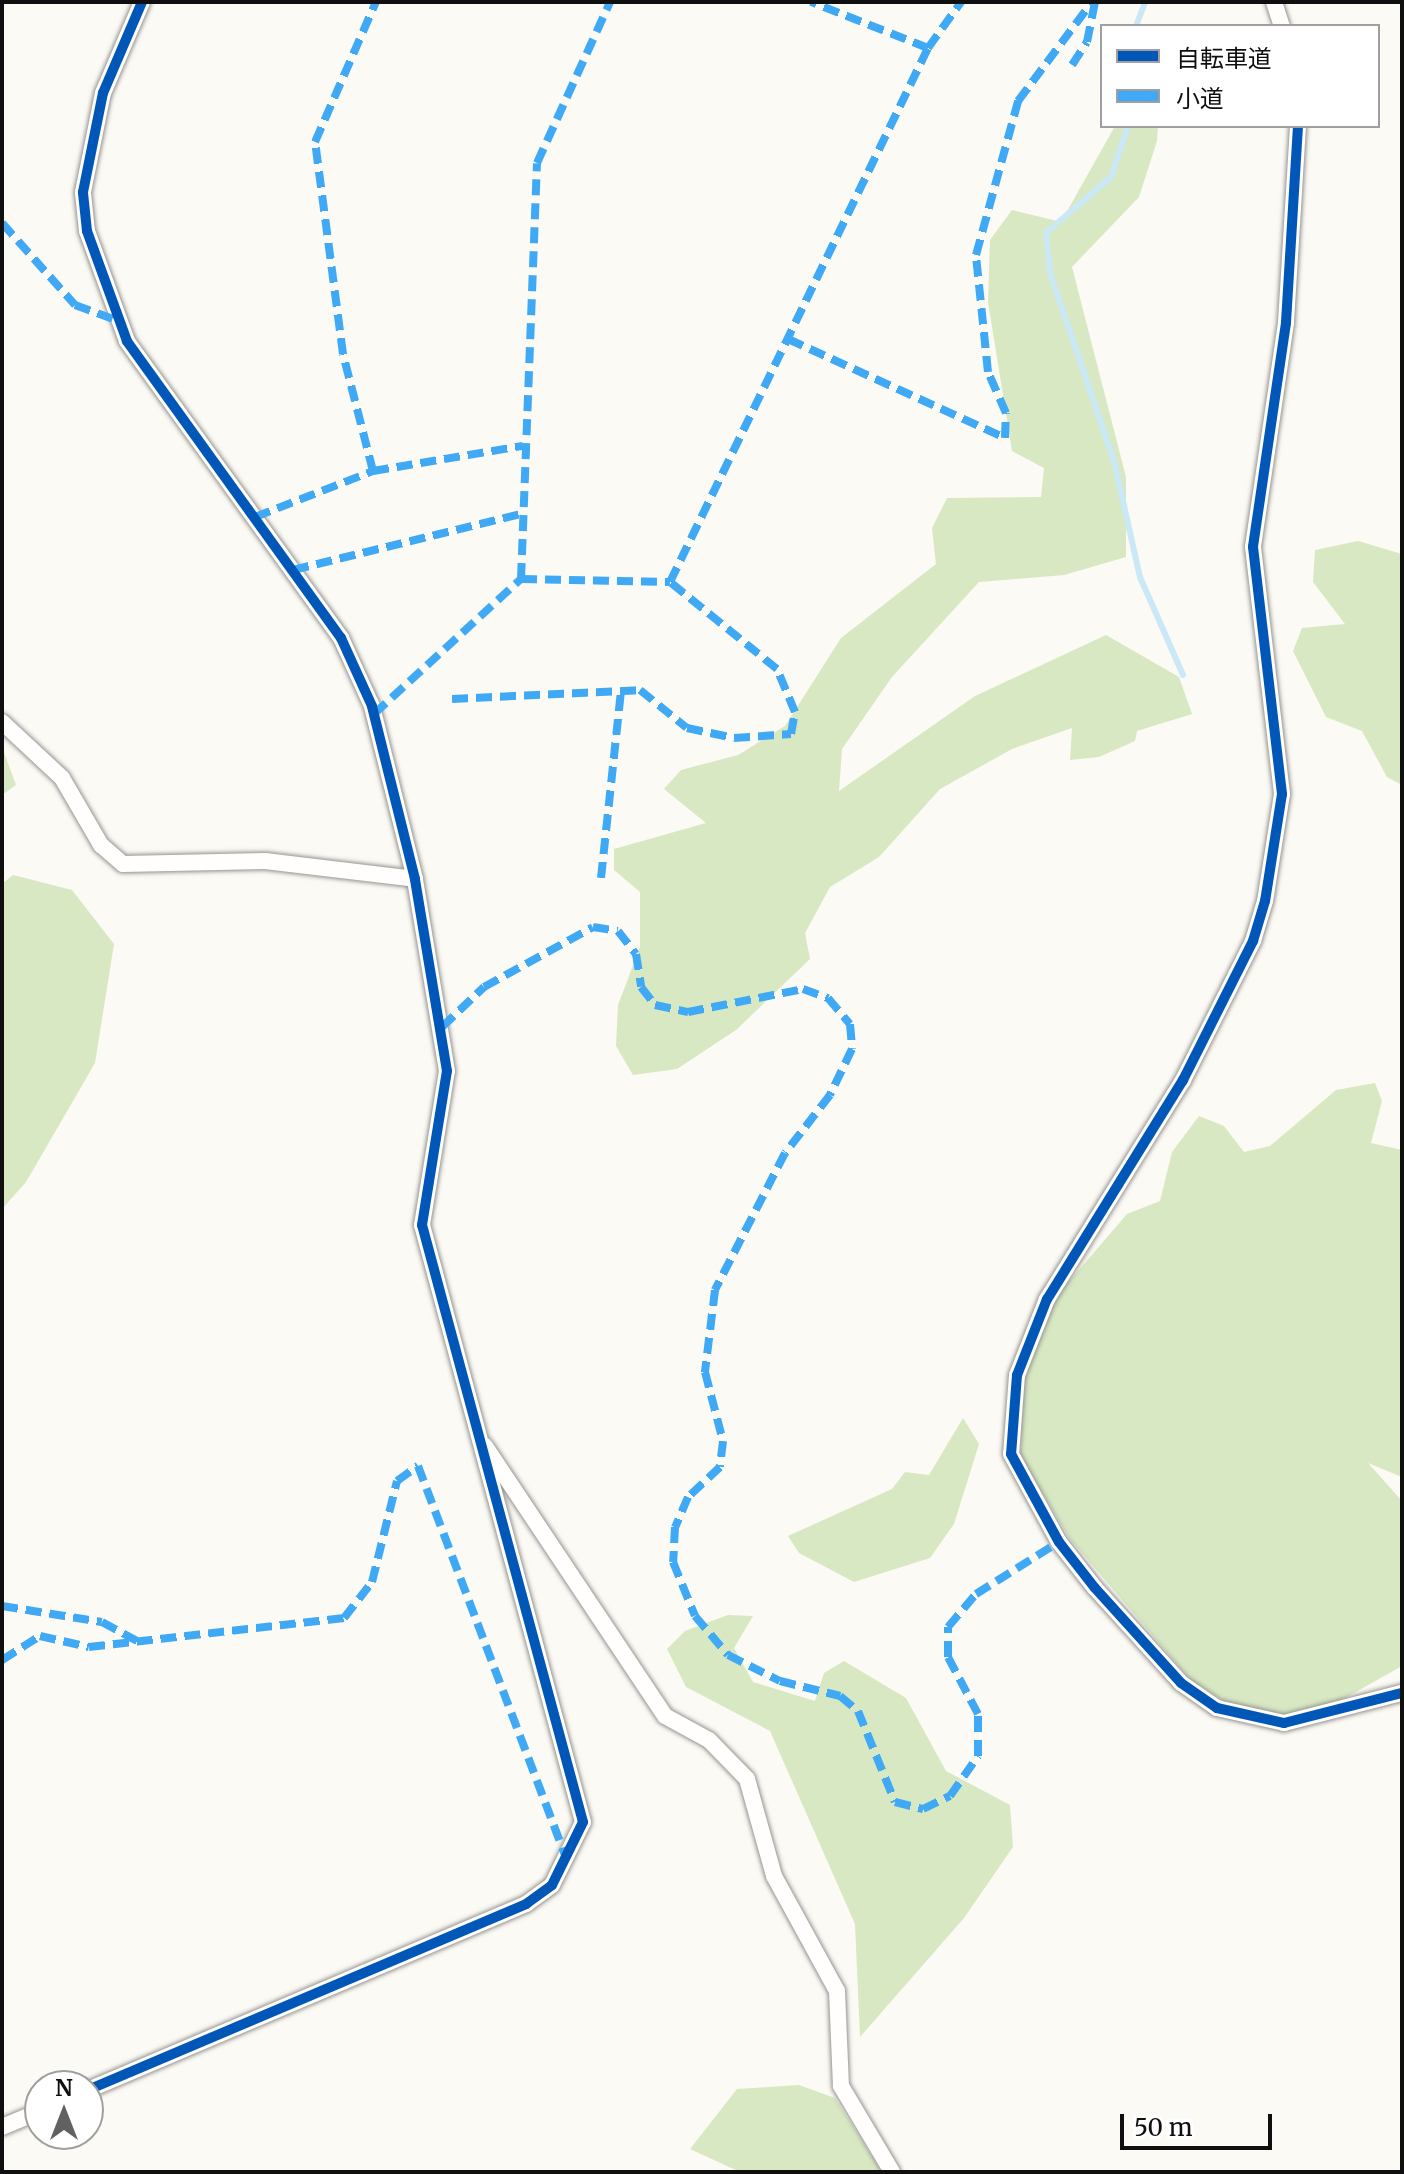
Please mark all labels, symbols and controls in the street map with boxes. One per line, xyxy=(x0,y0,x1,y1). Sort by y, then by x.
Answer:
legend xyxy=(1100,24,1380,128)
text: 自転車道 xyxy=(1176,43,1272,74)
text: 小道 xyxy=(1176,83,1224,114)
north arrow xyxy=(24,2070,104,2150)
text: N xyxy=(55,2074,73,2102)
scale bar xyxy=(1124,2098,1276,2148)
text: 50 m xyxy=(1134,2112,1193,2143)

